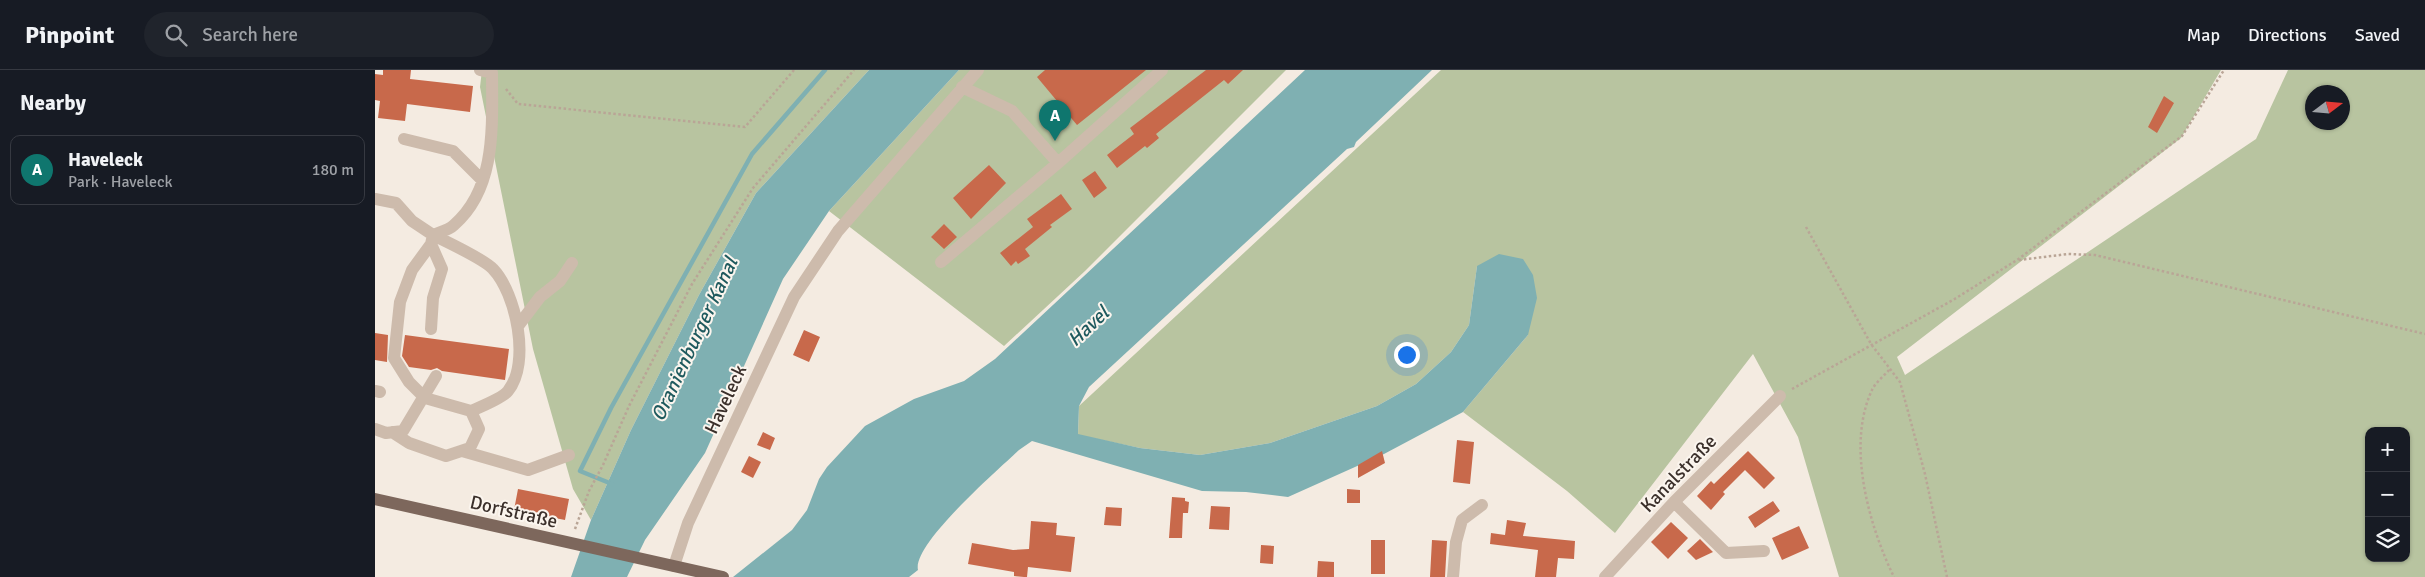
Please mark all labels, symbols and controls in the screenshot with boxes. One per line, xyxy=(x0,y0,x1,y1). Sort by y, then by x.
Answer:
search box xyxy=(144,12,494,57)
text: Pinpoint xyxy=(25,20,114,50)
icon: search xyxy=(162,21,190,49)
text: Search here xyxy=(202,23,298,47)
text: Map xyxy=(2187,24,2220,46)
text: Directions xyxy=(2248,24,2327,46)
text: Saved xyxy=(2355,24,2400,46)
north arrow xyxy=(2305,85,2350,130)
text: Nearby xyxy=(20,90,86,116)
pin: A xyxy=(1039,100,1071,141)
text: Haveleck xyxy=(68,148,143,172)
text: A xyxy=(32,160,42,180)
text: 180 m xyxy=(312,160,354,180)
text: Park · Haveleck xyxy=(68,172,173,192)
water label: Oranienburger Kanal xyxy=(646,251,744,425)
water label: Havel xyxy=(1062,299,1116,352)
your location xyxy=(1394,342,1420,368)
street label: Haveleck xyxy=(700,361,752,438)
map controls xyxy=(2365,427,2410,562)
button: + xyxy=(2365,427,2410,472)
street label: Kanalstraße xyxy=(1636,430,1722,518)
button: − xyxy=(2365,472,2410,517)
street label: Dorfstraße xyxy=(468,490,560,534)
button: layers xyxy=(2365,517,2410,562)

